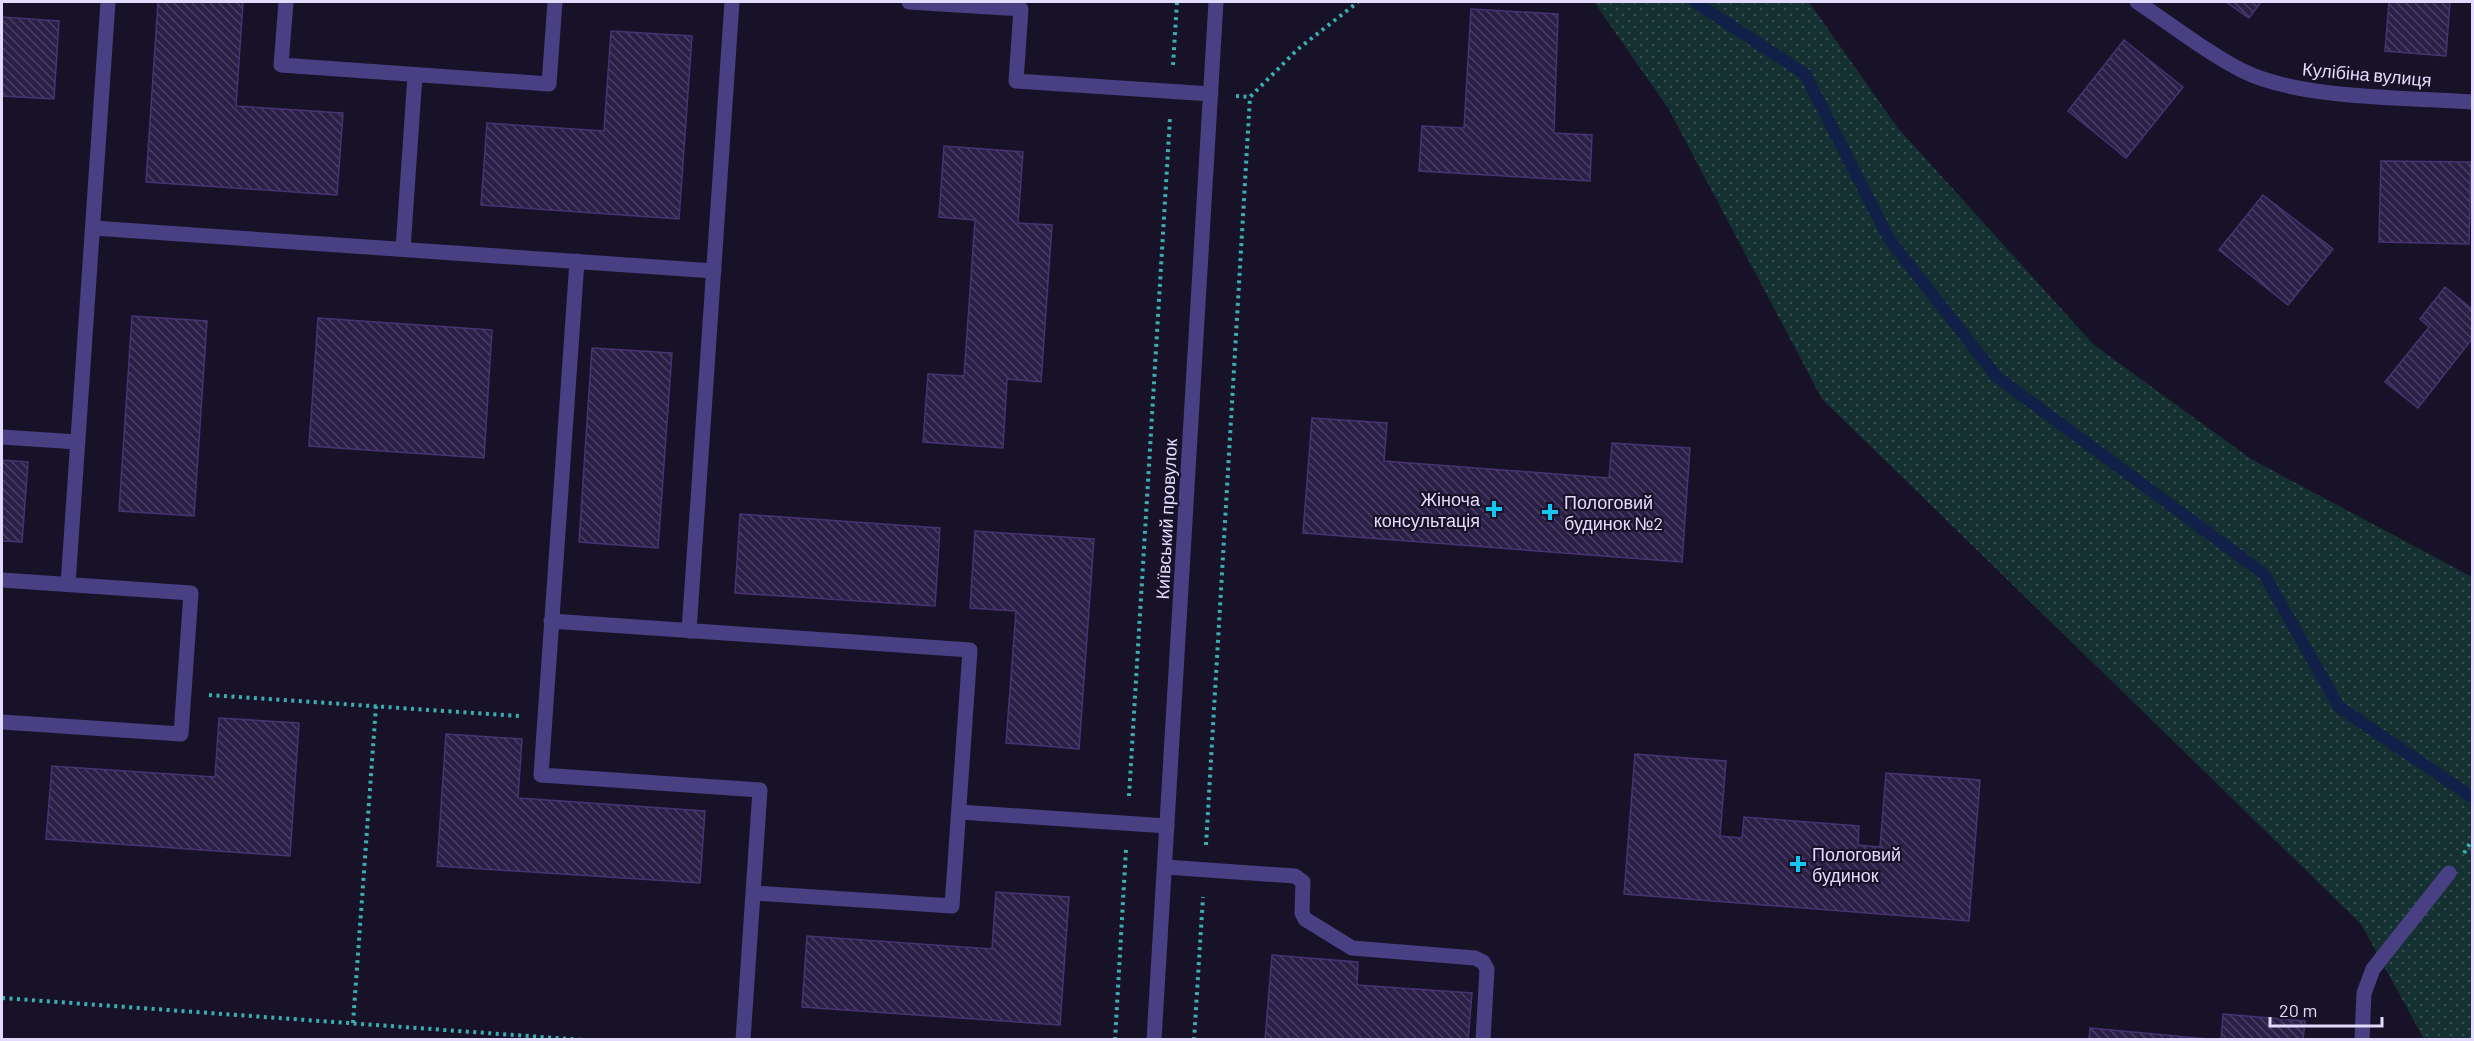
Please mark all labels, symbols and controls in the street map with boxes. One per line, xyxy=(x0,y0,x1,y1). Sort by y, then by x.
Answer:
street label: Кулібіна вулиця xyxy=(2301,57,2433,91)
street label: Київський провулок xyxy=(1151,438,1181,600)
place label: Жіноча консультація xyxy=(1374,488,1481,531)
place label: Пологовий будинок №2 xyxy=(1564,491,1663,534)
marker: Жіноча консультація xyxy=(1485,500,1503,518)
marker: Пологовий будинок №2 xyxy=(1541,503,1559,521)
place label: Пологовий будинок xyxy=(1812,843,1901,886)
marker: Пологовий будинок xyxy=(1789,855,1807,873)
scale bar xyxy=(2270,990,2382,1028)
text: 20 m xyxy=(2279,999,2317,1021)

